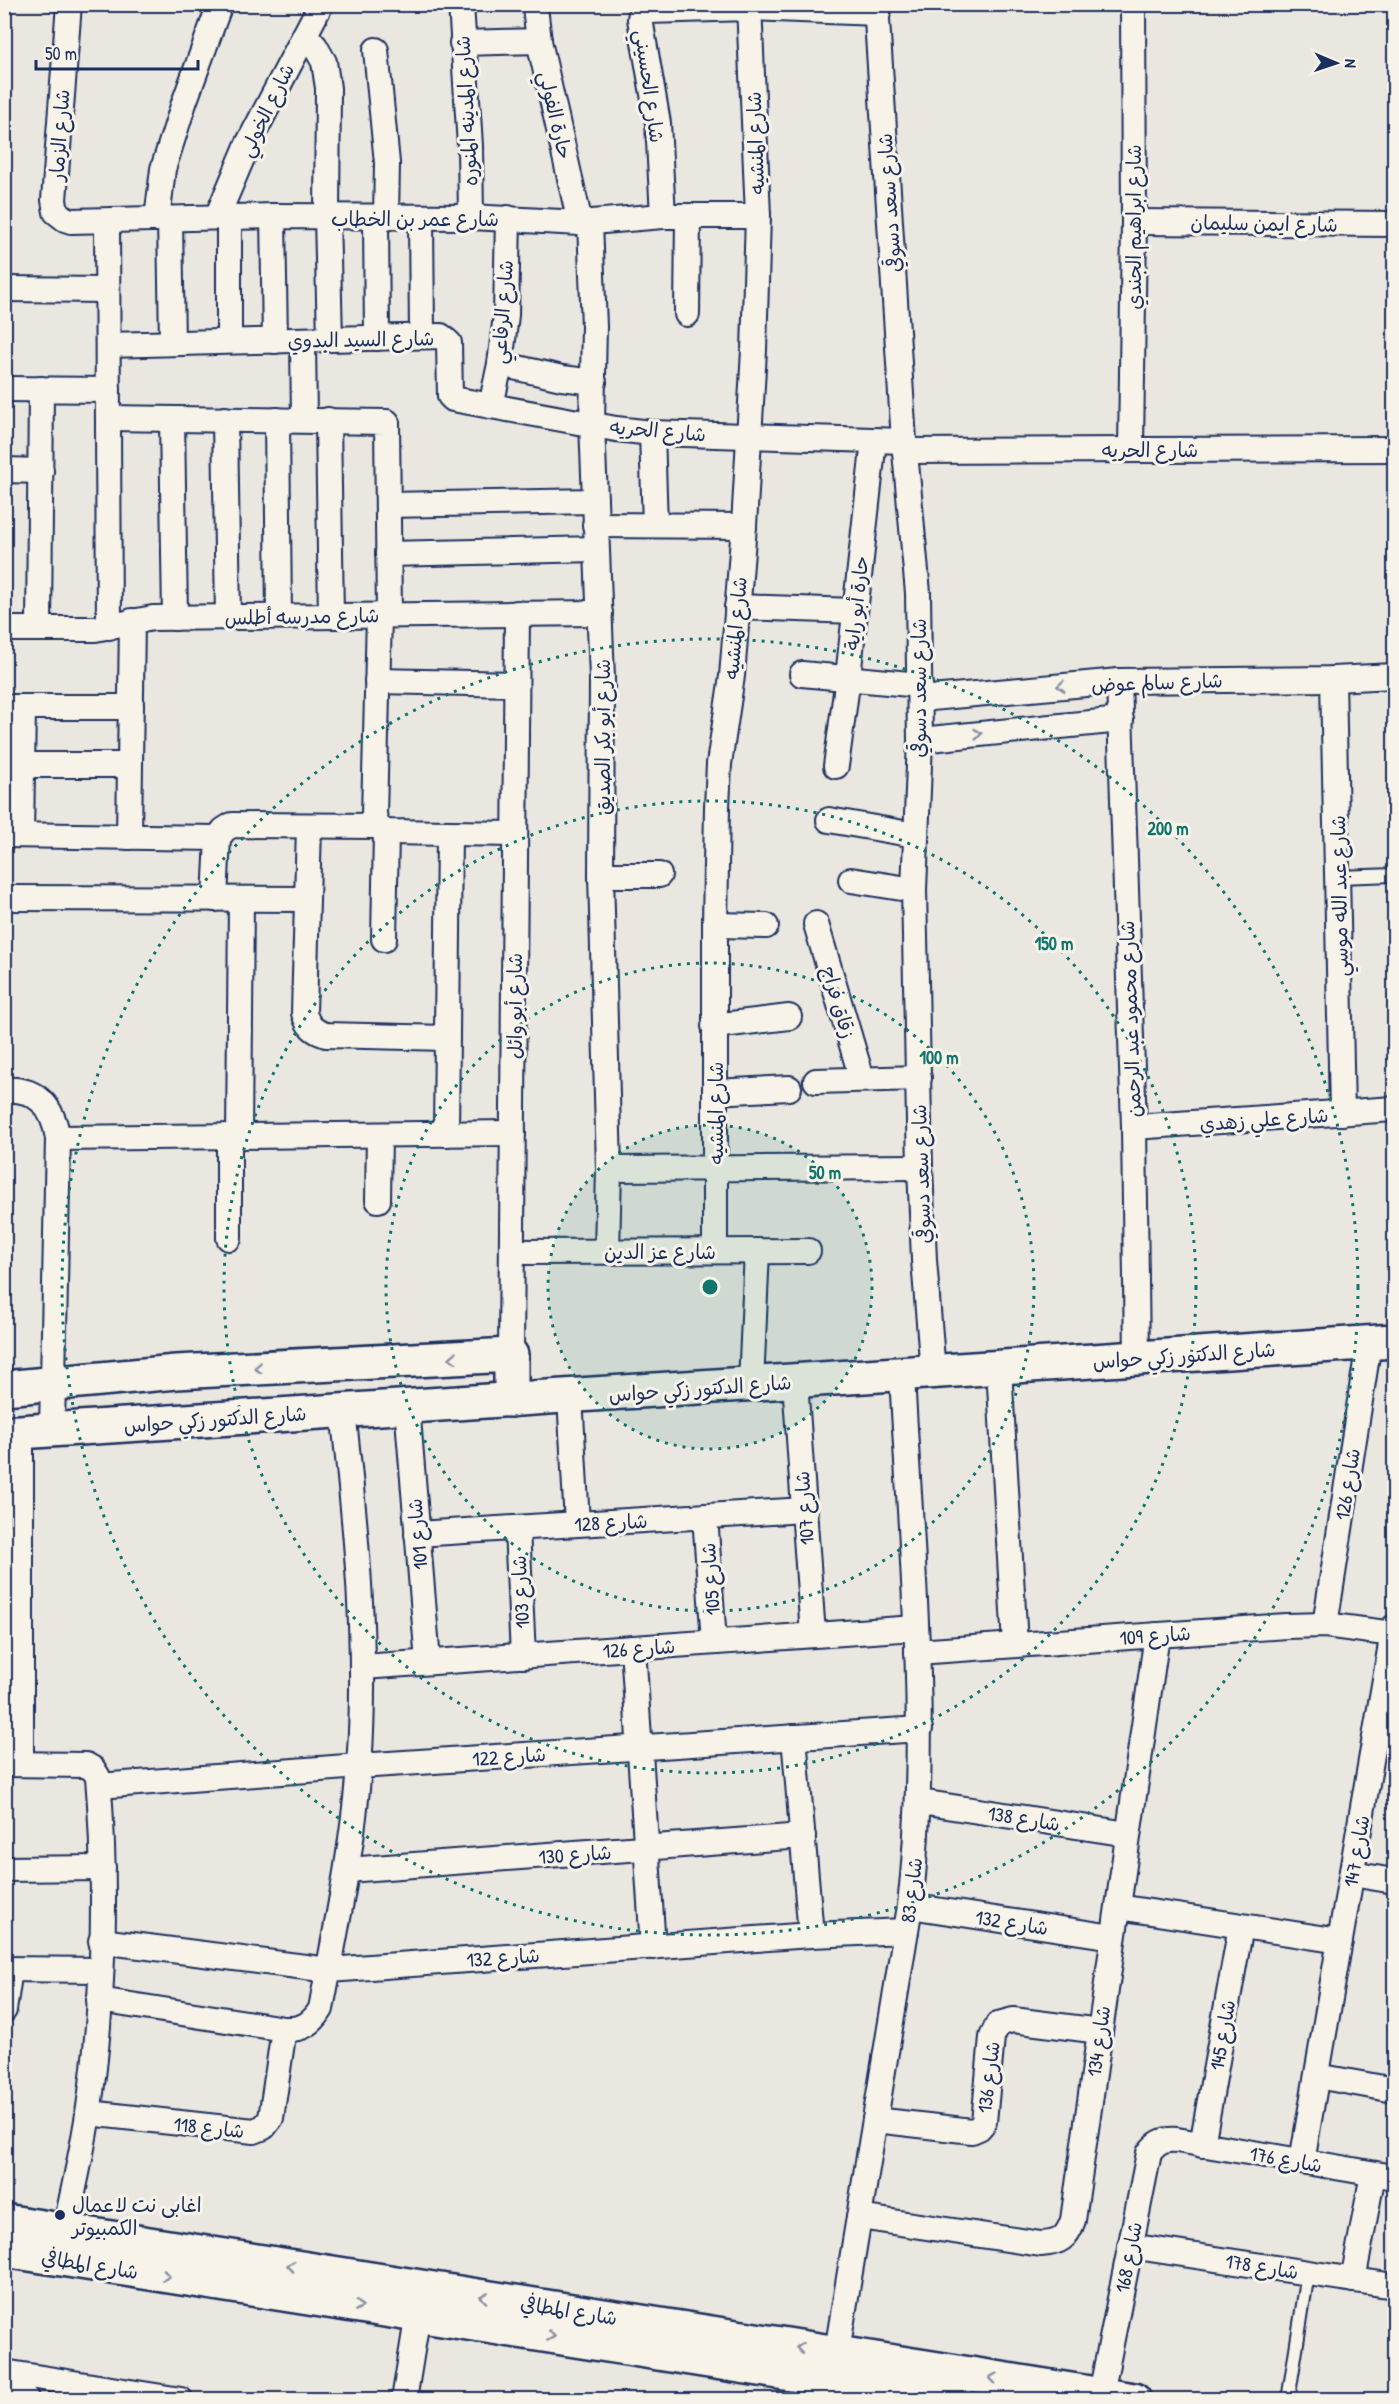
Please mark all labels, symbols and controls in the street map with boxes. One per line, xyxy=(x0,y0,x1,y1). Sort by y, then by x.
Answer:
street label: شارع الحسيني xyxy=(624,28,671,145)
scale bar xyxy=(36,33,198,71)
north arrow xyxy=(1306,33,1366,93)
street label: شارع المدينه المنوره xyxy=(449,35,484,187)
text: 50 m xyxy=(45,41,77,66)
street label: شارع الخولي xyxy=(232,59,305,163)
text: N xyxy=(1340,59,1362,69)
street label: حارة الفولي xyxy=(528,68,579,163)
street label: شارع الزمار xyxy=(42,88,77,184)
street label: شارع المنشيه xyxy=(740,91,771,195)
street label: شارع سعد دسوقي xyxy=(871,132,908,274)
street label: شارع ابراهيم الجندي xyxy=(1120,144,1149,310)
street label: شارع عمر بن الخطاب xyxy=(331,205,499,233)
street label: شارع ايمن سليمان xyxy=(1190,208,1338,239)
street label: شارع الرفاعي xyxy=(485,259,524,365)
street label: شارع السيد البدوي xyxy=(287,324,435,356)
street label: شارع الحريه xyxy=(609,412,707,449)
street label: شارع الحريه xyxy=(1102,436,1198,464)
street label: حارة أبو راية xyxy=(838,554,874,652)
street label: شارع المنشيه xyxy=(717,576,754,681)
street label: شارع مدرسه أطلس xyxy=(224,601,380,632)
street label: شارع سعد دسوقي xyxy=(905,618,933,758)
street label: شارع أبو بكر الصديق xyxy=(589,659,617,815)
street label: شارع سالم عوض xyxy=(1091,666,1223,700)
one-way arrow xyxy=(1057,679,1066,692)
one-way arrow xyxy=(973,728,982,741)
street label: شارع عبد الله موسي xyxy=(1324,815,1359,977)
text: 200 m xyxy=(1148,816,1188,841)
street label: شارع محمود عبد الرحمن xyxy=(1113,920,1148,1118)
text: 150 m xyxy=(1035,931,1073,956)
street label: شارع أبو وائل xyxy=(501,953,529,1059)
street label: زقاق فراج xyxy=(815,963,862,1042)
text: 100 m xyxy=(919,1045,959,1070)
street label: شارع المنشيه xyxy=(702,1062,730,1164)
street label: شارع علي زهدي xyxy=(1199,1101,1330,1142)
street label: شارع سعد دسوقي xyxy=(905,1104,938,1244)
text: 50 m xyxy=(809,1160,841,1185)
street label: شارع عز الدين xyxy=(604,1238,716,1266)
centre of rings xyxy=(700,1277,720,1297)
street label: شارع الدكتور زكي حواس xyxy=(1092,1335,1277,1380)
one-way arrow xyxy=(449,1351,458,1364)
one-way arrow xyxy=(254,1361,263,1374)
street label: شارع الدكتور زكي حواس xyxy=(608,1368,793,1413)
street label: شارع الدكتور زكي حواس xyxy=(123,1399,308,1444)
street label: شارع 126 xyxy=(1328,1446,1367,1522)
street label: شارع 107 xyxy=(788,1470,821,1546)
street label: شارع 101 xyxy=(400,1497,435,1571)
street label: شارع 128 xyxy=(574,1507,648,1538)
street label: شارع 105 xyxy=(694,1542,727,1616)
street label: شارع 103 xyxy=(505,1555,536,1629)
street label: شارع 109 xyxy=(1118,1619,1192,1652)
street label: شارع 126 xyxy=(602,1632,676,1665)
street label: شارع 122 xyxy=(471,1740,547,1773)
street label: شارع 138 xyxy=(986,1799,1062,1838)
street label: شارع 147 xyxy=(1336,1813,1377,1889)
street label: شارع 130 xyxy=(538,1838,612,1871)
street label: شارع 83 xyxy=(894,1856,929,1924)
street label: شارع 132 xyxy=(973,1903,1050,1942)
street label: شارع 132 xyxy=(465,1941,541,1974)
street label: شارع 145 xyxy=(1203,1998,1242,2073)
street label: شارع 134 xyxy=(1080,2004,1117,2078)
street label: شارع 136 xyxy=(970,2040,1007,2115)
street label: شارع 118 xyxy=(172,2110,246,2145)
street label: شارع 176 xyxy=(1248,2139,1324,2180)
place label: اغابى نت لاعمال الكمبيوتر xyxy=(70,2191,202,2241)
marker: اغابى نت لاعمال الكمبيوتر xyxy=(53,2208,67,2222)
street label: شارع 168 xyxy=(1108,2219,1149,2295)
street label: شارع المطافي xyxy=(39,2243,140,2286)
street label: شارع 178 xyxy=(1223,2247,1301,2286)
one-way arrow xyxy=(286,2260,296,2272)
one-way arrow xyxy=(161,2269,171,2281)
street label: شارع المطافي xyxy=(518,2289,619,2332)
one-way arrow xyxy=(479,2291,488,2303)
one-way arrow xyxy=(354,2299,363,2311)
one-way arrow xyxy=(547,2329,556,2341)
one-way arrow xyxy=(796,2342,806,2355)
one-way arrow xyxy=(988,2372,998,2384)

